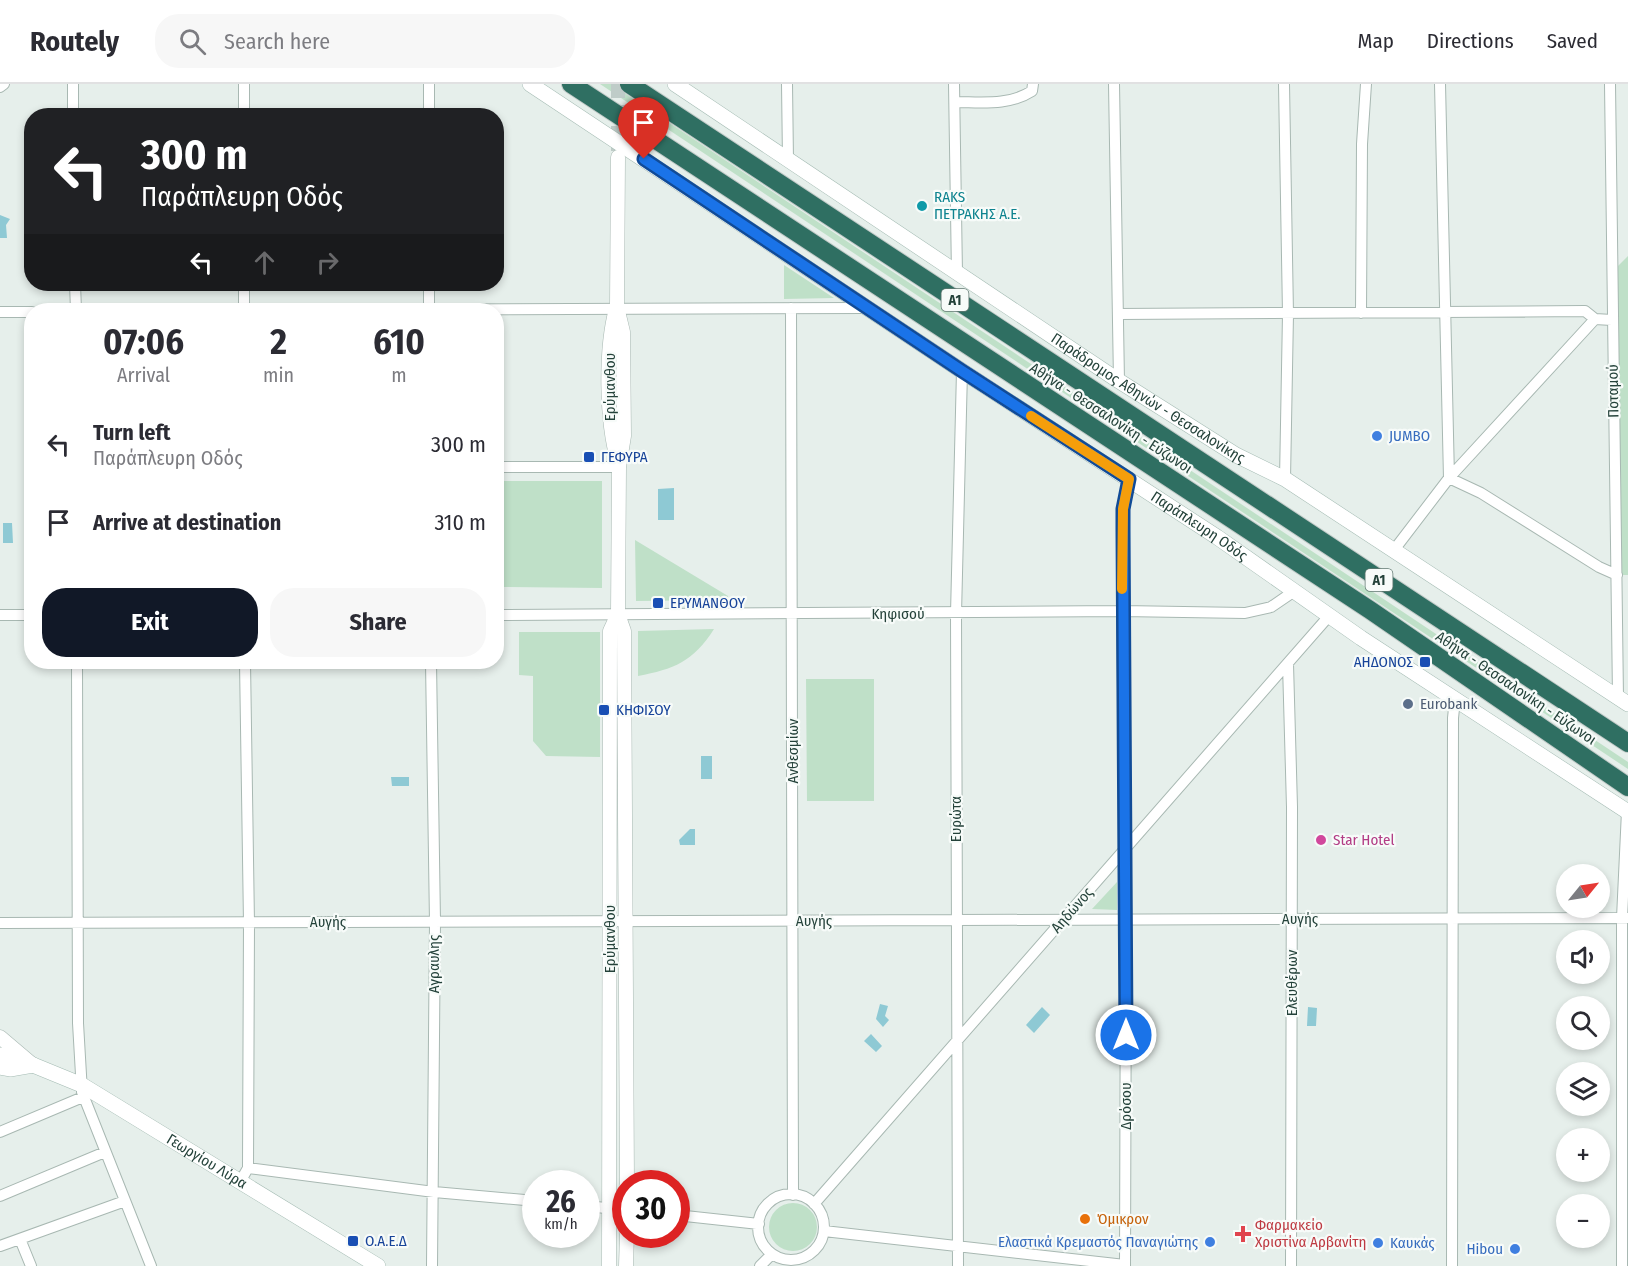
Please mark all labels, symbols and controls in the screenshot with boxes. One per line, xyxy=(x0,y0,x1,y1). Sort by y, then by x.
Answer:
search box xyxy=(155,14,575,68)
text: Routely xyxy=(30,25,119,58)
icon: search xyxy=(176,25,209,58)
text: Search here xyxy=(224,28,330,55)
text: Map xyxy=(1357,28,1394,54)
text: Directions xyxy=(1427,28,1514,54)
text: Saved xyxy=(1547,28,1598,54)
pin xyxy=(618,97,669,159)
icon: arrive xyxy=(627,106,660,139)
text: 300 m xyxy=(141,130,248,180)
icon: left xyxy=(42,132,120,210)
text: Παράπλευρη Οδός xyxy=(141,181,343,213)
place label: RAKS ΠΕΤΡΑΚΗΣ Α.Ε. xyxy=(934,188,1021,223)
marker: RAKS ΠΕΤΡΑΚΗΣ Α.Ε. xyxy=(915,199,929,213)
icon: left xyxy=(185,246,218,279)
icon: ahead xyxy=(248,246,281,279)
icon: right xyxy=(311,246,344,279)
road number: Α1 xyxy=(942,289,968,311)
text: 07:06 xyxy=(103,320,184,364)
text: 2 xyxy=(270,320,287,364)
text: 610 xyxy=(373,320,425,364)
street label: Παράδρομος Αθηνών - Θεσσαλονίκης xyxy=(1048,329,1249,467)
street label: Ερύμανθου xyxy=(601,353,619,421)
street label: Αθήνα - Θεσσαλονίκη - Εύζωνοι xyxy=(1026,359,1196,477)
text: Arrival xyxy=(117,363,170,387)
text: min xyxy=(263,363,294,387)
text: m xyxy=(391,363,407,387)
street label: Ποταμού xyxy=(1604,364,1622,418)
text: Turn left xyxy=(93,419,171,446)
place label: JUMBO xyxy=(1389,427,1430,445)
icon: left xyxy=(42,428,75,461)
marker: JUMBO xyxy=(1370,429,1384,443)
text: 300 m xyxy=(431,431,486,458)
text: Παράπλευρη Οδός xyxy=(93,446,243,470)
place label: ΓΕΦΥΡΑ xyxy=(601,448,648,466)
marker: ΓΕΦΥΡΑ xyxy=(582,450,596,464)
street label: Παράπλευρη Οδός xyxy=(1148,487,1252,565)
icon: arrive xyxy=(42,506,75,539)
text: Arrive at destination xyxy=(93,509,281,536)
text: 310 m xyxy=(434,509,486,536)
road number: Α1 xyxy=(1366,569,1392,591)
button: Exit xyxy=(42,588,258,657)
button: Share xyxy=(270,588,486,657)
place label: ΕΡΥΜΑΝΘΟΥ xyxy=(670,594,746,612)
marker: ΕΡΥΜΑΝΘΟΥ xyxy=(651,596,665,610)
street label: Κηφισού xyxy=(871,605,925,623)
street label: Αθήνα - Θεσσαλονίκη - Εύζωνοι xyxy=(1432,627,1600,749)
place label: ΑΗΔΟΝΟΣ xyxy=(1354,653,1413,671)
marker: ΑΗΔΟΝΟΣ xyxy=(1418,655,1432,669)
place label: Eurobank xyxy=(1420,695,1477,713)
marker: Eurobank xyxy=(1401,697,1415,711)
place label: ΚΗΦΙΣΟΥ xyxy=(616,701,671,719)
marker: ΚΗΦΙΣΟΥ xyxy=(597,703,611,717)
street label: Ανθεσμίων xyxy=(784,718,802,783)
street label: Ευρώτα xyxy=(947,796,965,842)
place label: Star Hotel xyxy=(1333,831,1394,849)
marker: Star Hotel xyxy=(1314,833,1328,847)
north arrow xyxy=(1556,864,1610,918)
map controls xyxy=(1556,864,1610,1248)
street label: Αηδώνος xyxy=(1047,883,1097,937)
street label: Ερύμανθου xyxy=(601,905,619,973)
street label: Αυγής xyxy=(1282,910,1319,928)
street label: Αυγής xyxy=(796,912,833,930)
street label: Αυγής xyxy=(310,913,347,931)
button: sound xyxy=(1556,930,1610,984)
street label: Αγραυλης xyxy=(425,934,443,993)
street label: Ελευθέρων xyxy=(1283,949,1301,1016)
button: search xyxy=(1556,996,1610,1050)
position arrow xyxy=(1094,1003,1158,1067)
button: layers xyxy=(1556,1062,1610,1116)
street label: Δρόσου xyxy=(1117,1082,1135,1130)
button: + xyxy=(1556,1128,1610,1182)
street label: Γεωργίου Λύρα xyxy=(163,1130,250,1193)
speed limit sign: 30 xyxy=(612,1170,690,1248)
text: 26 xyxy=(546,1184,576,1220)
button: − xyxy=(1556,1194,1610,1248)
place label: Όμικρον xyxy=(1097,1210,1149,1228)
marker: Όμικρον xyxy=(1078,1212,1092,1226)
text: km/h xyxy=(544,1215,578,1233)
place label: Φαρμακείο Χριστίνα Αρβανίτη xyxy=(1255,1216,1366,1251)
marker: Φαρμακείο Χριστίνα Αρβανίτη xyxy=(1236,1227,1250,1241)
place label: Ο.Α.Ε.Δ xyxy=(365,1232,407,1250)
place label: Ελαστικά Κρεμαστός Παναγιώτης xyxy=(998,1233,1199,1251)
marker: Ο.Α.Ε.Δ xyxy=(346,1234,360,1248)
place label: Καυκάς xyxy=(1390,1234,1435,1252)
marker: Ελαστικά Κρεμαστός Παναγιώτης xyxy=(1203,1235,1217,1249)
marker: Καυκάς xyxy=(1371,1236,1385,1250)
place label: Hibou xyxy=(1466,1240,1503,1258)
marker: Hibou xyxy=(1508,1242,1522,1256)

